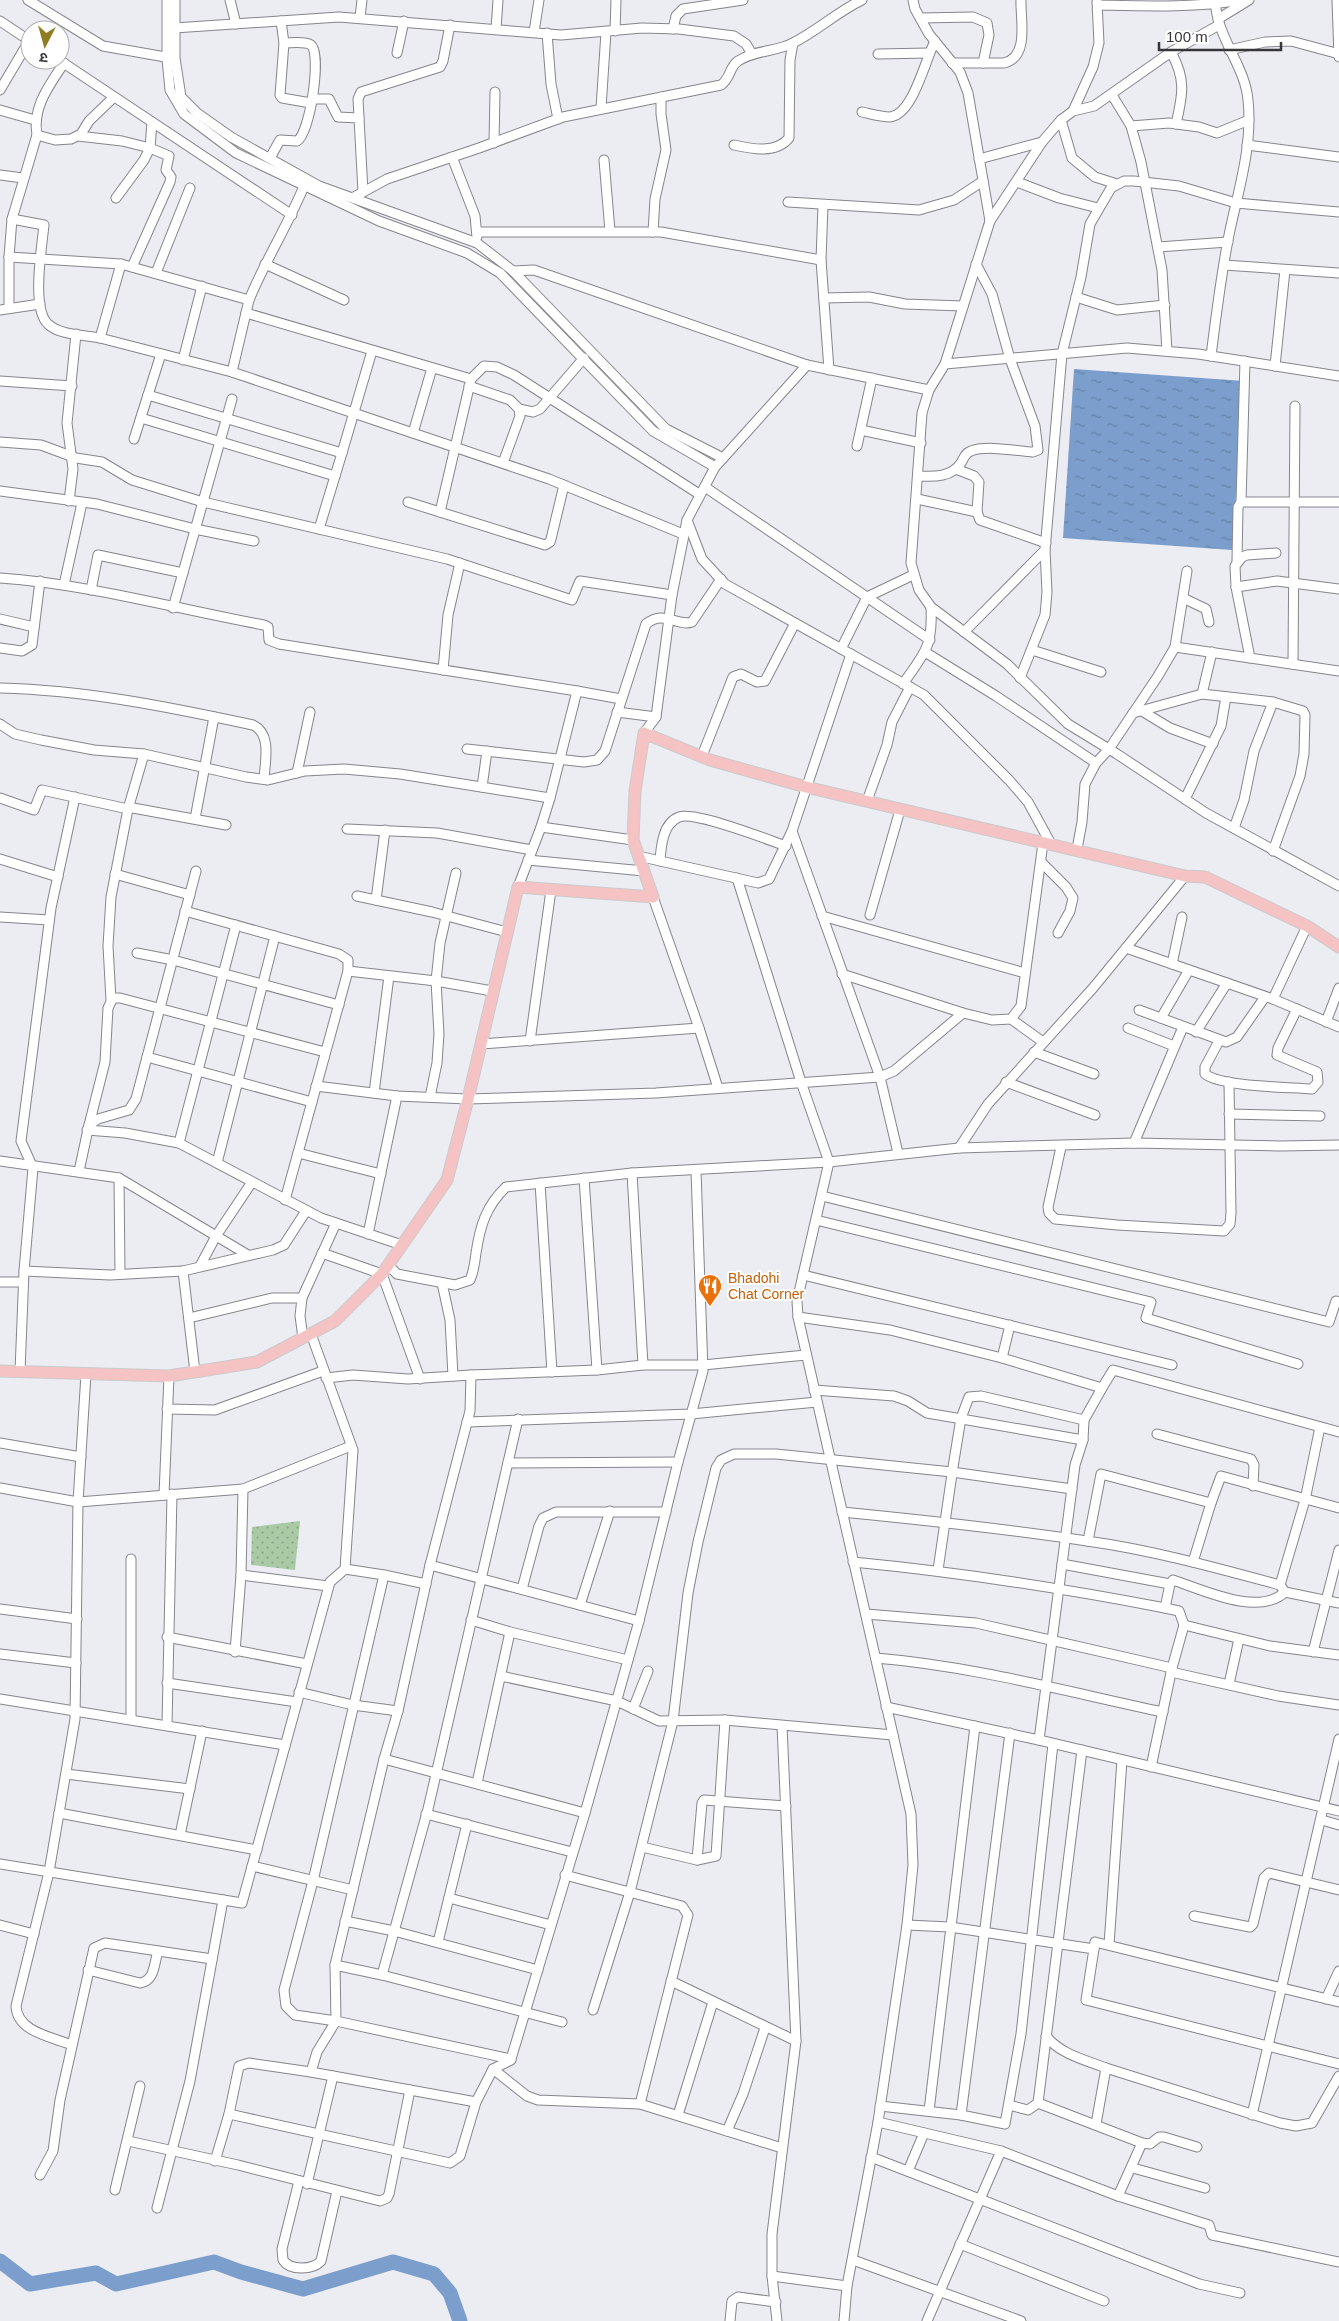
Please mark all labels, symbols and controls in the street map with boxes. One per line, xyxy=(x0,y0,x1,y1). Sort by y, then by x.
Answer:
north arrow xyxy=(20,20,70,70)
scale bar xyxy=(1159,20,1282,52)
text: 100 m xyxy=(1166,28,1208,45)
text: उ xyxy=(38,49,49,66)
place label: Bhadohi Chat Corner xyxy=(728,1270,805,1302)
restaurant icon: Bhadohi Chat Corner xyxy=(697,1273,723,1307)

